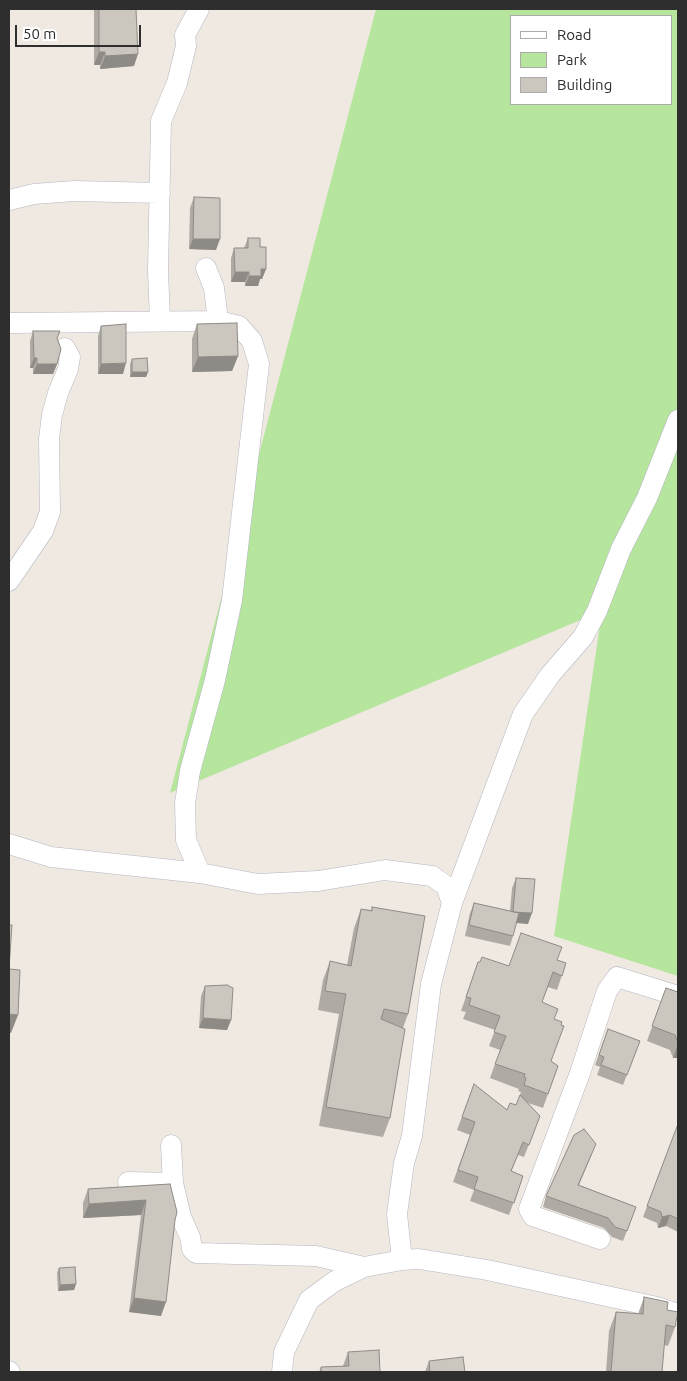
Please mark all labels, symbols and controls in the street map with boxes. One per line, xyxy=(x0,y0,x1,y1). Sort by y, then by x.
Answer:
scale bar xyxy=(18,15,144,47)
legend xyxy=(510,15,672,105)
text: 50 m xyxy=(23,25,56,42)
text: Road xyxy=(557,26,592,43)
text: Park xyxy=(557,51,587,68)
text: Building xyxy=(557,76,612,93)

